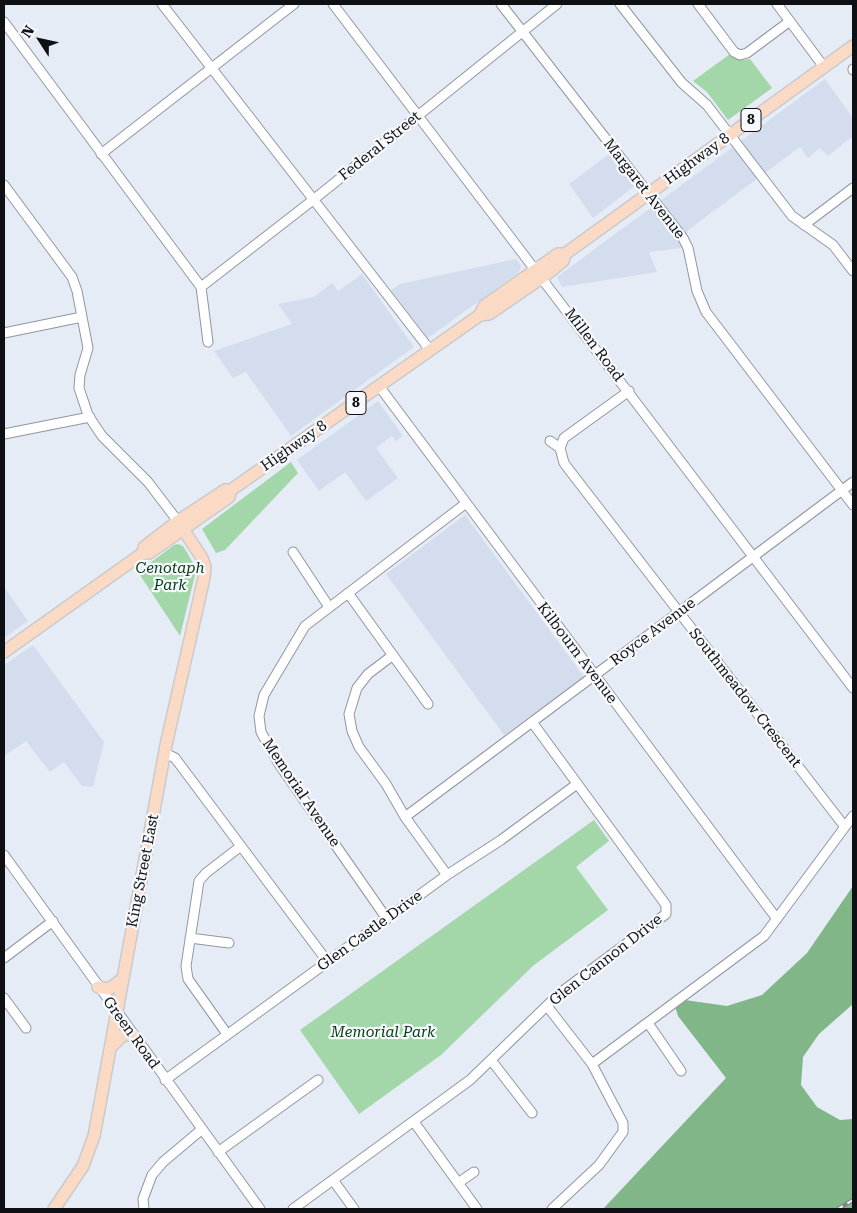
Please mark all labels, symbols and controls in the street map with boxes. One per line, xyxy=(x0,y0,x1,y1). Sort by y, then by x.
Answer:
north arrow xyxy=(15,15,65,65)
text: N xyxy=(18,22,37,40)
street label: Federal Street xyxy=(335,108,425,184)
road number: 8 xyxy=(741,108,761,132)
street label: Highway 8 xyxy=(661,129,733,189)
street label: Margaret Avenue xyxy=(599,135,689,243)
street label: Millen Road xyxy=(561,305,627,385)
road number: 8 xyxy=(346,392,366,414)
street label: Highway 8 xyxy=(258,417,330,475)
park label: Cenotaph Park xyxy=(135,560,205,595)
street label: Royce Avenue xyxy=(607,594,699,670)
street label: Kilbourn Avenue xyxy=(533,599,621,707)
street label: Southmeadow Crescent xyxy=(685,625,805,771)
street label: Memorial Avenue xyxy=(258,736,344,850)
street label: King Street East xyxy=(123,813,163,929)
street label: Glen Castle Drive xyxy=(314,887,426,975)
street label: Glen Cannon Drive xyxy=(546,910,666,1010)
street label: Green Road xyxy=(99,993,163,1073)
park label: Memorial Park xyxy=(331,1024,435,1042)

